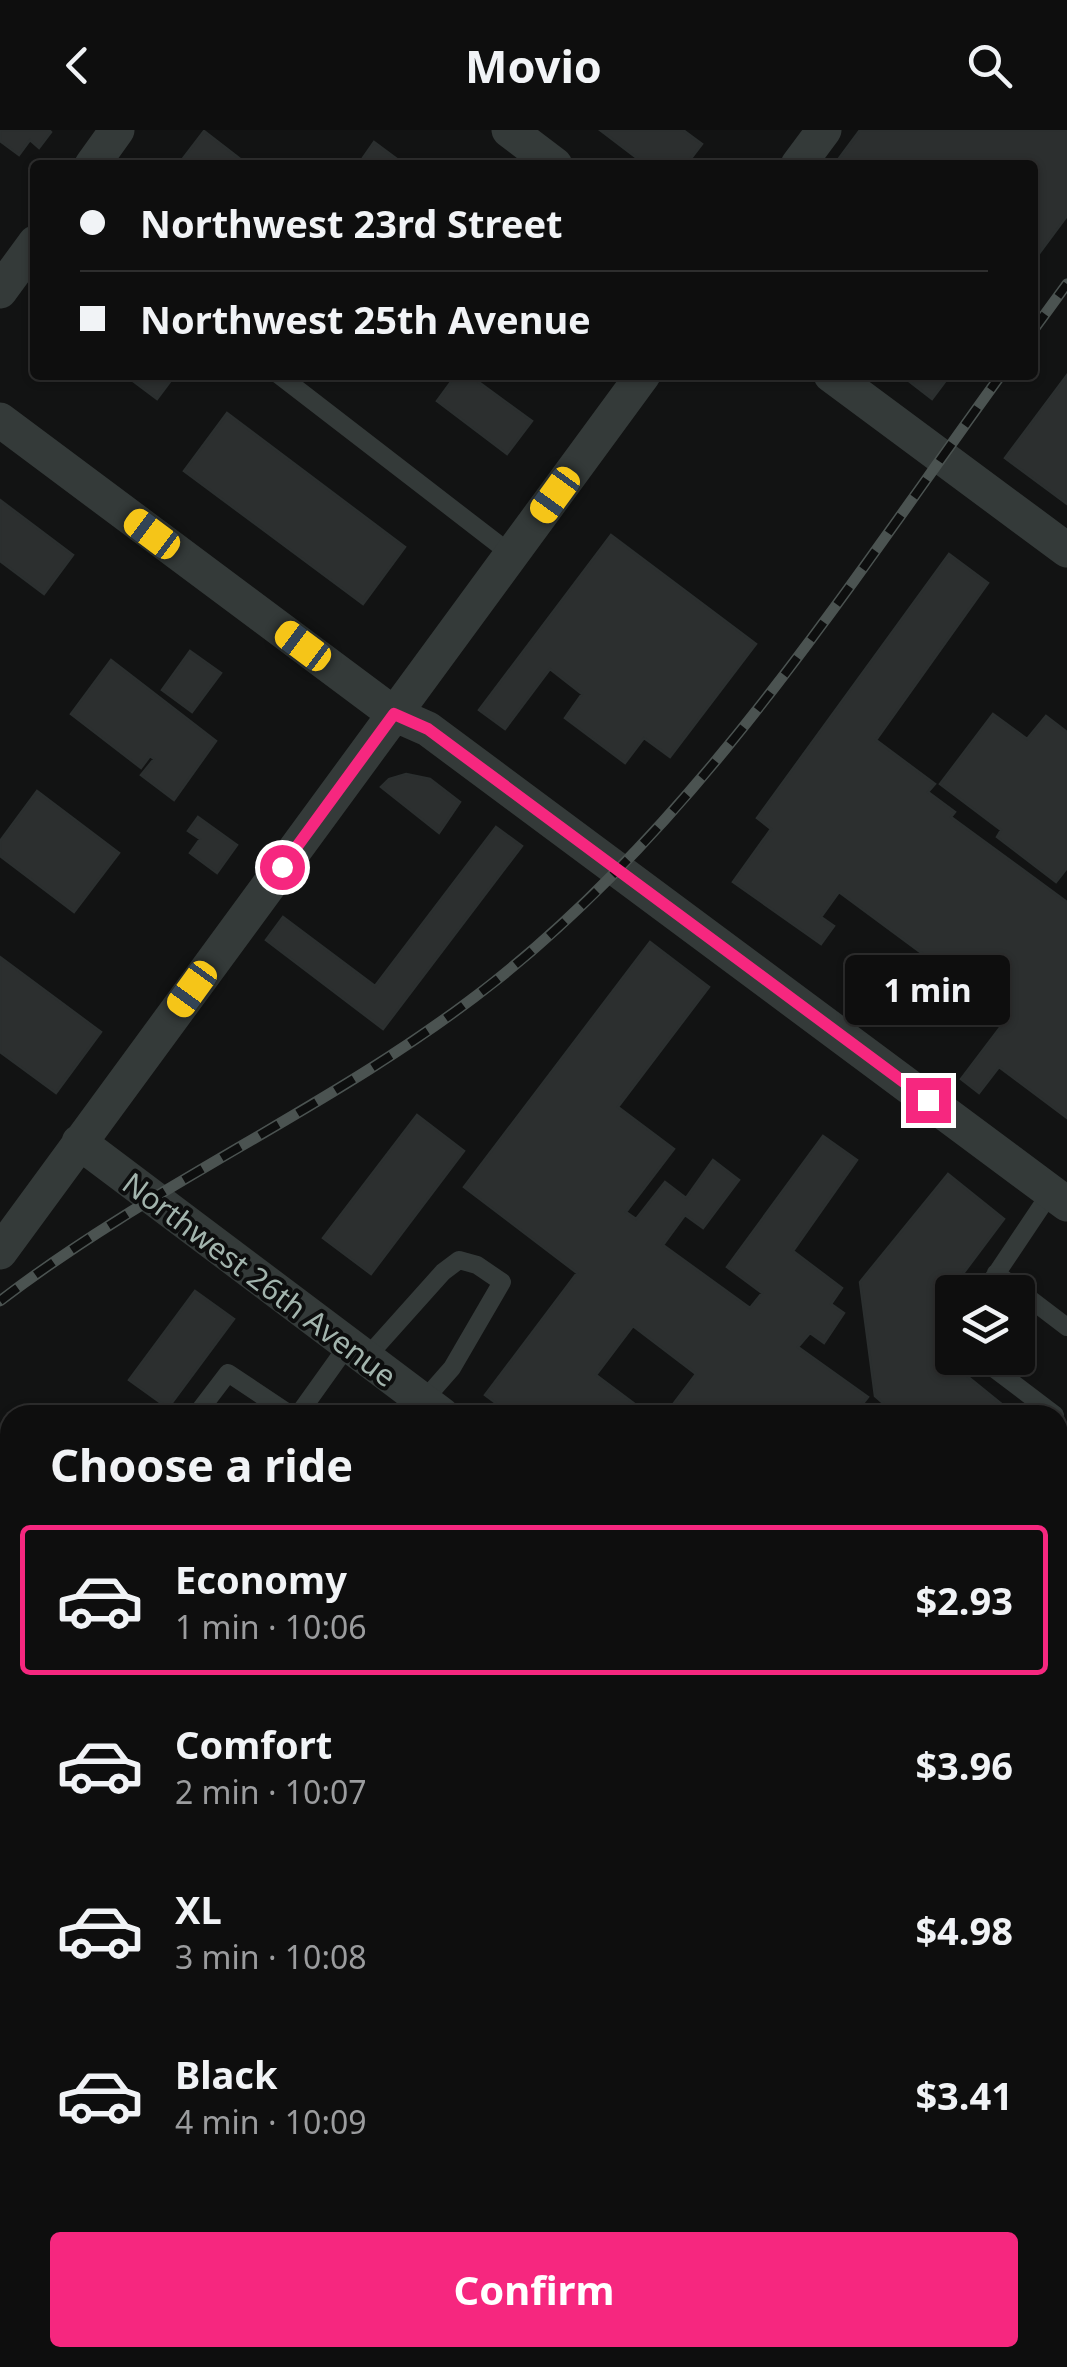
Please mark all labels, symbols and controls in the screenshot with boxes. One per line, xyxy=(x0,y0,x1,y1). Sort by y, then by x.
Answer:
text: Movio xyxy=(465,35,602,96)
icon: back xyxy=(50,38,105,93)
icon: search xyxy=(962,38,1017,93)
text: Northwest 23rd Street xyxy=(140,197,563,249)
text: Northwest 25th Avenue xyxy=(140,293,591,345)
car xyxy=(525,462,585,528)
car xyxy=(119,504,185,564)
car xyxy=(270,616,336,676)
route start xyxy=(260,845,305,890)
callout: 1 min xyxy=(846,955,1010,1025)
car xyxy=(162,956,222,1022)
text: 1 min xyxy=(883,968,972,1011)
route end xyxy=(906,1078,951,1123)
street label: Northwest 26th Avenue xyxy=(115,1162,405,1396)
map controls xyxy=(935,1275,1035,1375)
button: layers xyxy=(935,1275,1035,1375)
text: Choose a ride xyxy=(50,1434,353,1495)
text: Economy xyxy=(175,1553,347,1605)
icon: car xyxy=(55,1555,145,1645)
text: $2.93 xyxy=(915,1574,1013,1626)
text: 1 min · 10:06 xyxy=(175,1605,367,1648)
text: Comfort xyxy=(175,1718,332,1770)
icon: car xyxy=(55,1720,145,1810)
text: $3.96 xyxy=(915,1739,1013,1791)
text: 2 min · 10:07 xyxy=(175,1770,367,1813)
text: XL xyxy=(175,1883,222,1935)
icon: car xyxy=(55,1885,145,1975)
text: $4.98 xyxy=(915,1904,1013,1956)
text: 3 min · 10:08 xyxy=(175,1935,367,1978)
text: Black xyxy=(175,2048,278,2100)
icon: car xyxy=(55,2050,145,2140)
text: $3.41 xyxy=(915,2069,1013,2121)
text: 4 min · 10:09 xyxy=(175,2100,367,2143)
button: Confirm xyxy=(50,2232,1018,2347)

